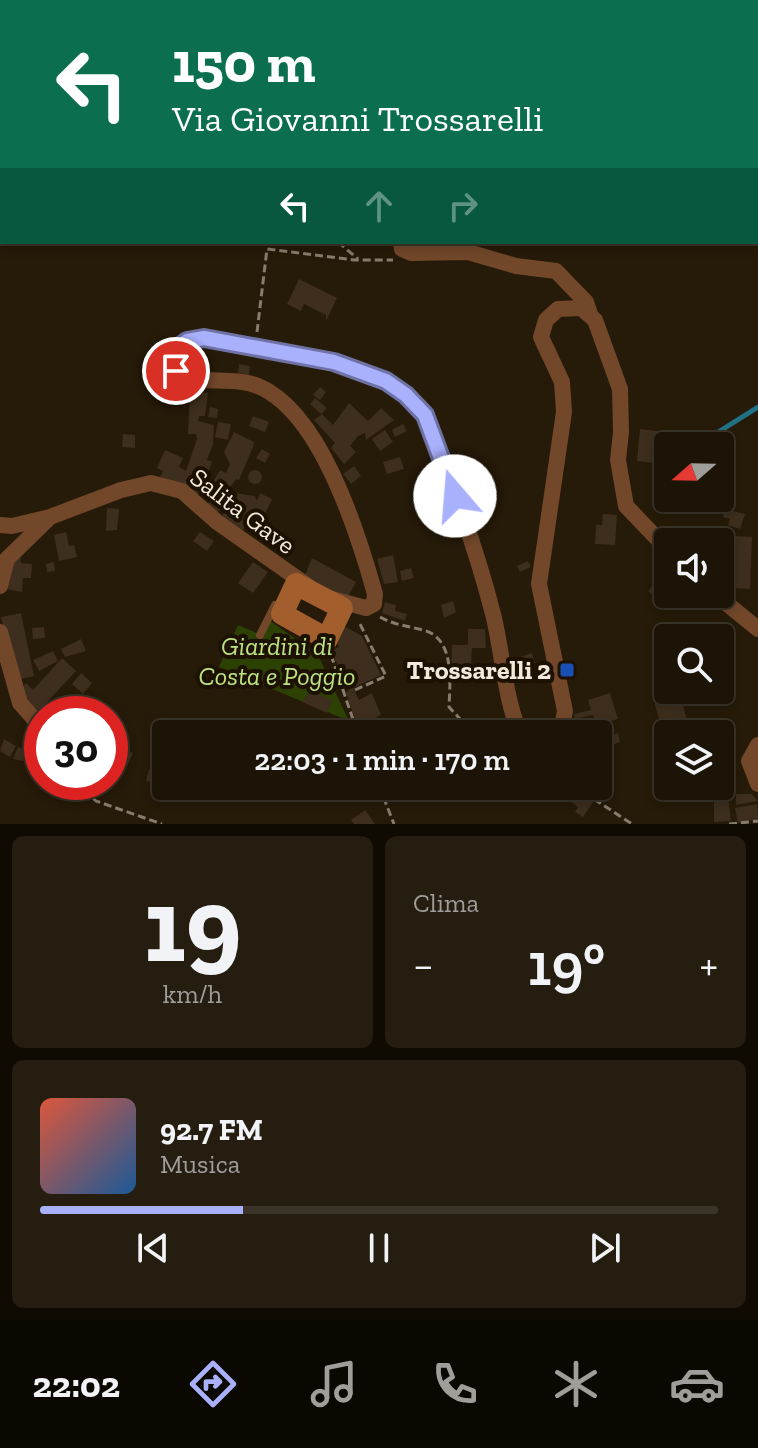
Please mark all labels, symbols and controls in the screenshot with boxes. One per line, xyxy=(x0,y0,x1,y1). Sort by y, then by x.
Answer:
text: 150 m xyxy=(172,29,316,96)
icon: left xyxy=(40,32,144,136)
text: Via Giovanni Trossarelli xyxy=(172,97,543,140)
icon: left xyxy=(273,184,317,228)
icon: ahead xyxy=(357,184,401,228)
icon: right xyxy=(441,184,485,228)
pin xyxy=(142,337,210,405)
icon: arrive xyxy=(154,349,198,393)
north arrow xyxy=(654,432,734,512)
map controls xyxy=(654,432,734,800)
position arrow xyxy=(413,454,497,538)
street label: Salita Gave xyxy=(184,461,302,561)
button: sound xyxy=(654,528,734,608)
button: search xyxy=(654,624,734,704)
park label: Giardini di Costa e Poggio xyxy=(198,630,356,692)
place label: Trossarelli 2 xyxy=(407,654,551,686)
marker: Trossarelli 2 xyxy=(558,661,576,679)
speed limit sign: 30 xyxy=(24,696,128,800)
button: layers xyxy=(654,720,734,800)
text: 22:03 · 1 min · 170 m xyxy=(254,742,510,778)
text: 19 xyxy=(144,863,241,988)
text: Clima xyxy=(413,887,479,919)
text: 19° xyxy=(528,928,605,1000)
text: − xyxy=(413,938,434,991)
text: + xyxy=(699,938,718,991)
text: km/h xyxy=(163,978,222,1010)
text: 92.7 FM xyxy=(160,1112,263,1148)
text: Musica xyxy=(160,1148,240,1180)
icon: previous xyxy=(131,1226,175,1270)
icon: pause xyxy=(357,1226,401,1270)
icon: next xyxy=(583,1226,627,1270)
icon: directions xyxy=(185,1356,241,1412)
icon: music xyxy=(306,1356,362,1412)
icon: phone xyxy=(427,1356,483,1412)
icon: climate xyxy=(548,1356,604,1412)
icon: car xyxy=(669,1356,725,1412)
text: 22:02 xyxy=(33,1363,120,1406)

